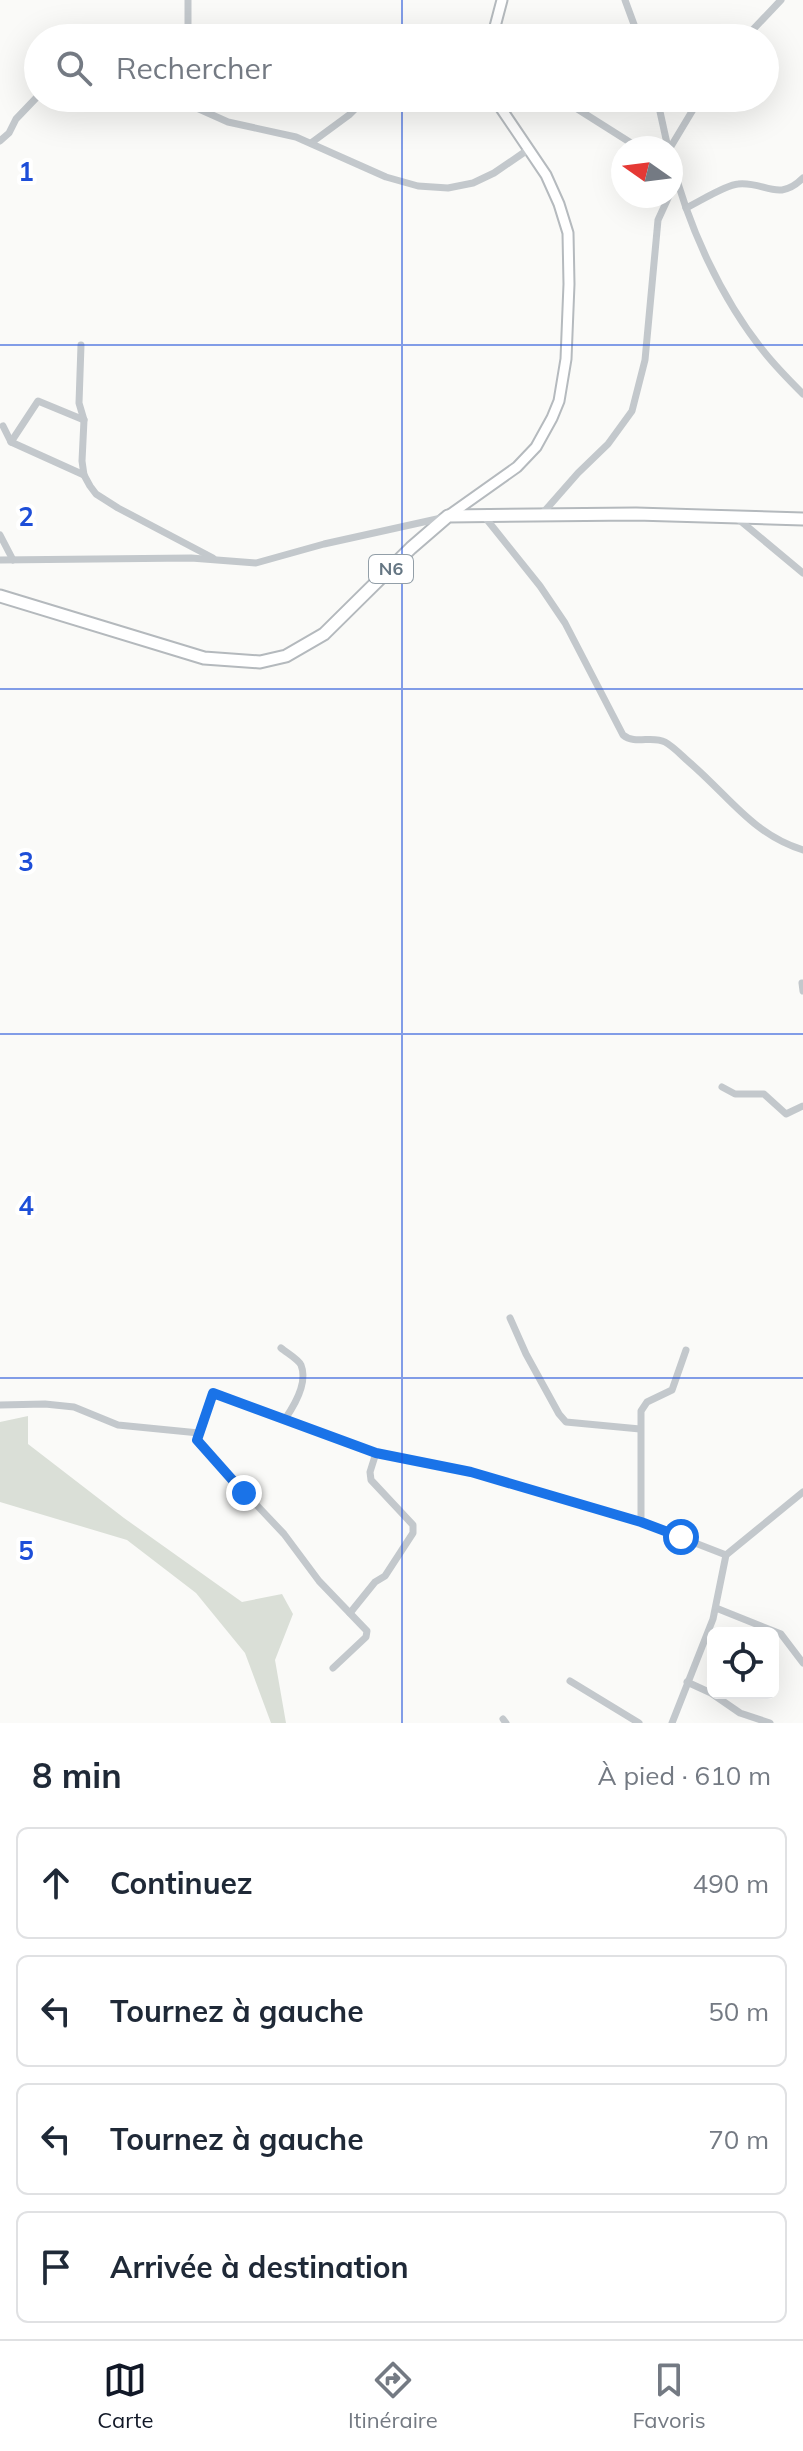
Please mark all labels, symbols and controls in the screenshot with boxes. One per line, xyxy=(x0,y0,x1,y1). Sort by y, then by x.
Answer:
search box xyxy=(24,24,779,112)
icon: search xyxy=(52,46,96,90)
text: Rechercher xyxy=(116,49,272,87)
north arrow xyxy=(611,136,683,208)
text: 1 xyxy=(18,155,34,188)
text: 2 xyxy=(18,500,34,533)
road number: N6 xyxy=(369,555,413,583)
text: 3 xyxy=(18,845,34,878)
text: 4 xyxy=(18,1189,34,1222)
route end xyxy=(226,1475,262,1511)
route start xyxy=(663,1519,699,1555)
text: 5 xyxy=(18,1534,34,1567)
map controls xyxy=(707,1627,779,1699)
button: locate xyxy=(707,1627,779,1699)
text: 8 min xyxy=(32,1754,122,1797)
text: À pied · 610 m xyxy=(598,1759,771,1792)
icon: ahead xyxy=(34,1861,78,1905)
text: Continuez xyxy=(110,1864,253,1902)
text: 490 m xyxy=(693,1867,769,1900)
icon: left xyxy=(34,1989,78,2033)
text: Tournez à gauche xyxy=(110,1992,364,2030)
text: 50 m xyxy=(708,1995,769,2028)
icon: left xyxy=(34,2117,78,2161)
text: Tournez à gauche xyxy=(110,2120,364,2158)
text: 70 m xyxy=(708,2123,769,2156)
icon: arrive xyxy=(34,2245,78,2289)
text: Arrivée à destination xyxy=(110,2248,409,2286)
tab: Carte xyxy=(97,2358,153,2434)
tab: Itinéraire xyxy=(348,2358,438,2434)
tab: Favoris xyxy=(632,2358,706,2434)

